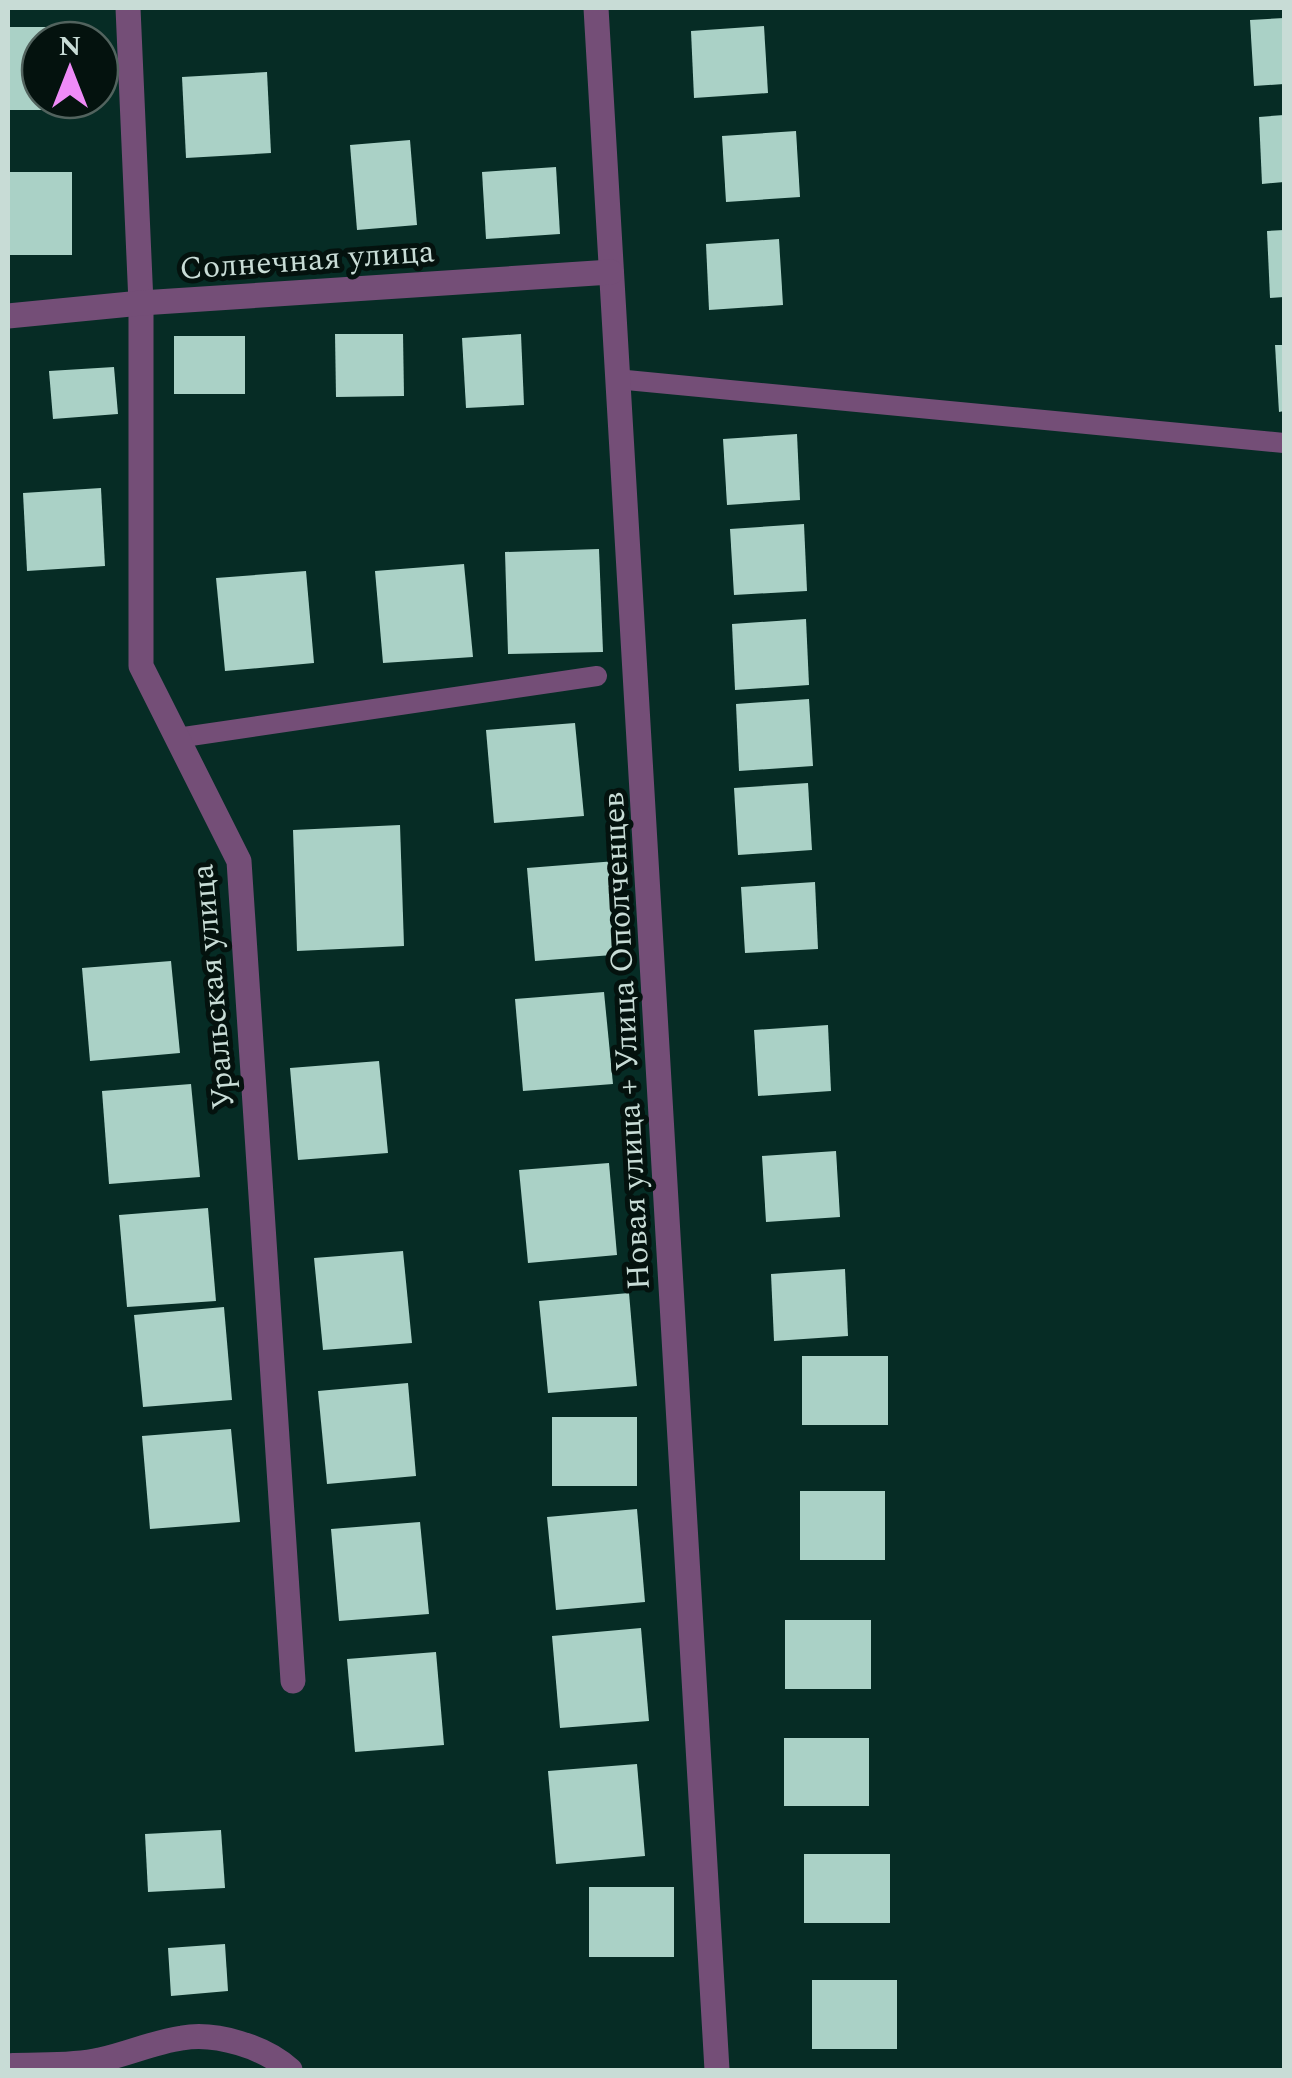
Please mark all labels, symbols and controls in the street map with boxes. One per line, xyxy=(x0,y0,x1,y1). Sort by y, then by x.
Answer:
north arrow xyxy=(20,20,120,120)
text: N xyxy=(59,25,81,68)
street label: Солнечная улица xyxy=(178,227,437,294)
street label: Новая улица + Улица Ополченцев xyxy=(589,791,664,1291)
street label: Уральская улица xyxy=(178,862,249,1112)

